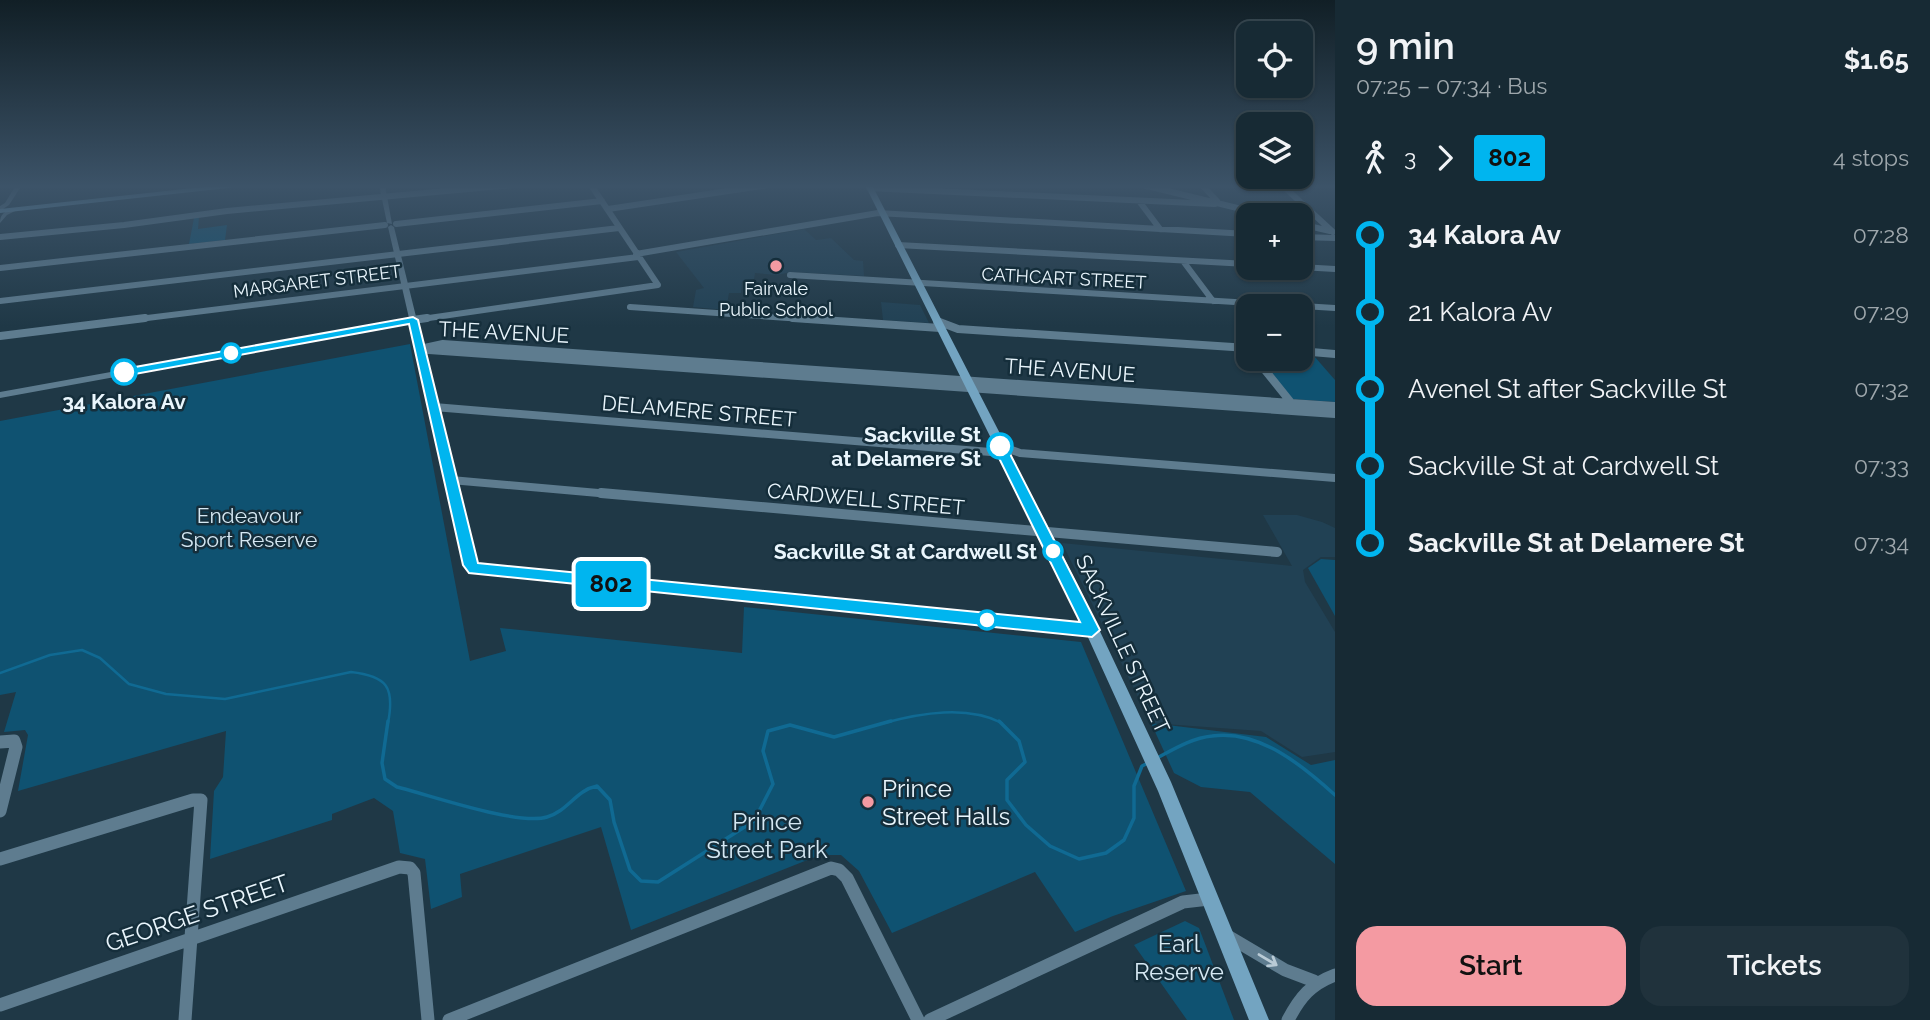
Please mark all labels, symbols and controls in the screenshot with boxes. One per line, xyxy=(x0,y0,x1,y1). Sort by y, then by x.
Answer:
map controls xyxy=(1236,21,1313,371)
button: locate xyxy=(1236,21,1313,98)
text: 9 min xyxy=(1356,23,1455,68)
text: $1.65 xyxy=(1844,45,1909,75)
text: 07:25 – 07:34 · Bus xyxy=(1356,72,1547,99)
button: layers xyxy=(1236,112,1313,189)
icon: walk xyxy=(1356,139,1394,177)
icon: forward xyxy=(1426,139,1464,177)
text: 802 xyxy=(1488,143,1531,172)
text: 3 xyxy=(1404,144,1416,171)
text: 4 stops xyxy=(1833,144,1909,171)
button: + xyxy=(1236,203,1313,280)
text: 34 Kalora Av xyxy=(1408,220,1561,250)
text: 07:28 xyxy=(1853,221,1909,248)
marker: Fairvale Public School xyxy=(768,258,784,274)
street label: MARGARET STREET xyxy=(232,260,402,302)
street label: CATHCART STREET xyxy=(981,263,1147,293)
place label: Fairvale Public School xyxy=(719,278,833,320)
button: − xyxy=(1236,294,1313,371)
text: 21 Kalora Av xyxy=(1408,297,1552,327)
text: 07:29 xyxy=(1853,298,1909,325)
street label: THE AVENUE xyxy=(438,316,570,348)
unlabelled marker xyxy=(221,343,241,363)
street label: THE AVENUE xyxy=(1004,353,1136,387)
marker: 34 Kalora Av xyxy=(111,359,137,385)
text: Avenel St after Sackville St xyxy=(1408,374,1727,404)
text: 07:32 xyxy=(1854,375,1909,402)
place label: 34 Kalora Av xyxy=(62,389,186,414)
street label: DELAMERE STREET xyxy=(601,390,797,432)
place label: Sackville St at Delamere St xyxy=(831,422,981,471)
marker: Sackville St at Delamere St xyxy=(987,433,1013,459)
text: Sackville St at Cardwell St xyxy=(1408,451,1719,481)
text: 07:33 xyxy=(1854,452,1909,479)
street label: CARDWELL STREET xyxy=(766,478,966,520)
park label: Endeavour Sport Reserve xyxy=(181,503,317,552)
text: Sackville St at Delamere St xyxy=(1408,528,1745,558)
text: 07:34 xyxy=(1854,529,1909,556)
place label: Sackville St at Cardwell St xyxy=(774,539,1037,564)
marker: Sackville St at Cardwell St xyxy=(1043,541,1063,561)
street label: SACKVILLE STREET xyxy=(1071,551,1175,737)
line badge: 802 xyxy=(571,561,651,607)
text: 802 xyxy=(590,569,632,598)
unlabelled marker xyxy=(977,610,997,630)
place label: Prince Street Halls xyxy=(882,774,1010,831)
marker: Prince Street Halls xyxy=(860,794,876,810)
park label: Prince Street Park xyxy=(706,807,828,864)
street label: GEORGE STREET xyxy=(102,868,293,958)
button: Start xyxy=(1356,926,1626,1006)
button: Tickets xyxy=(1640,926,1909,1006)
park label: Earl Reserve xyxy=(1134,929,1224,986)
one-way arrow xyxy=(1258,953,1278,967)

